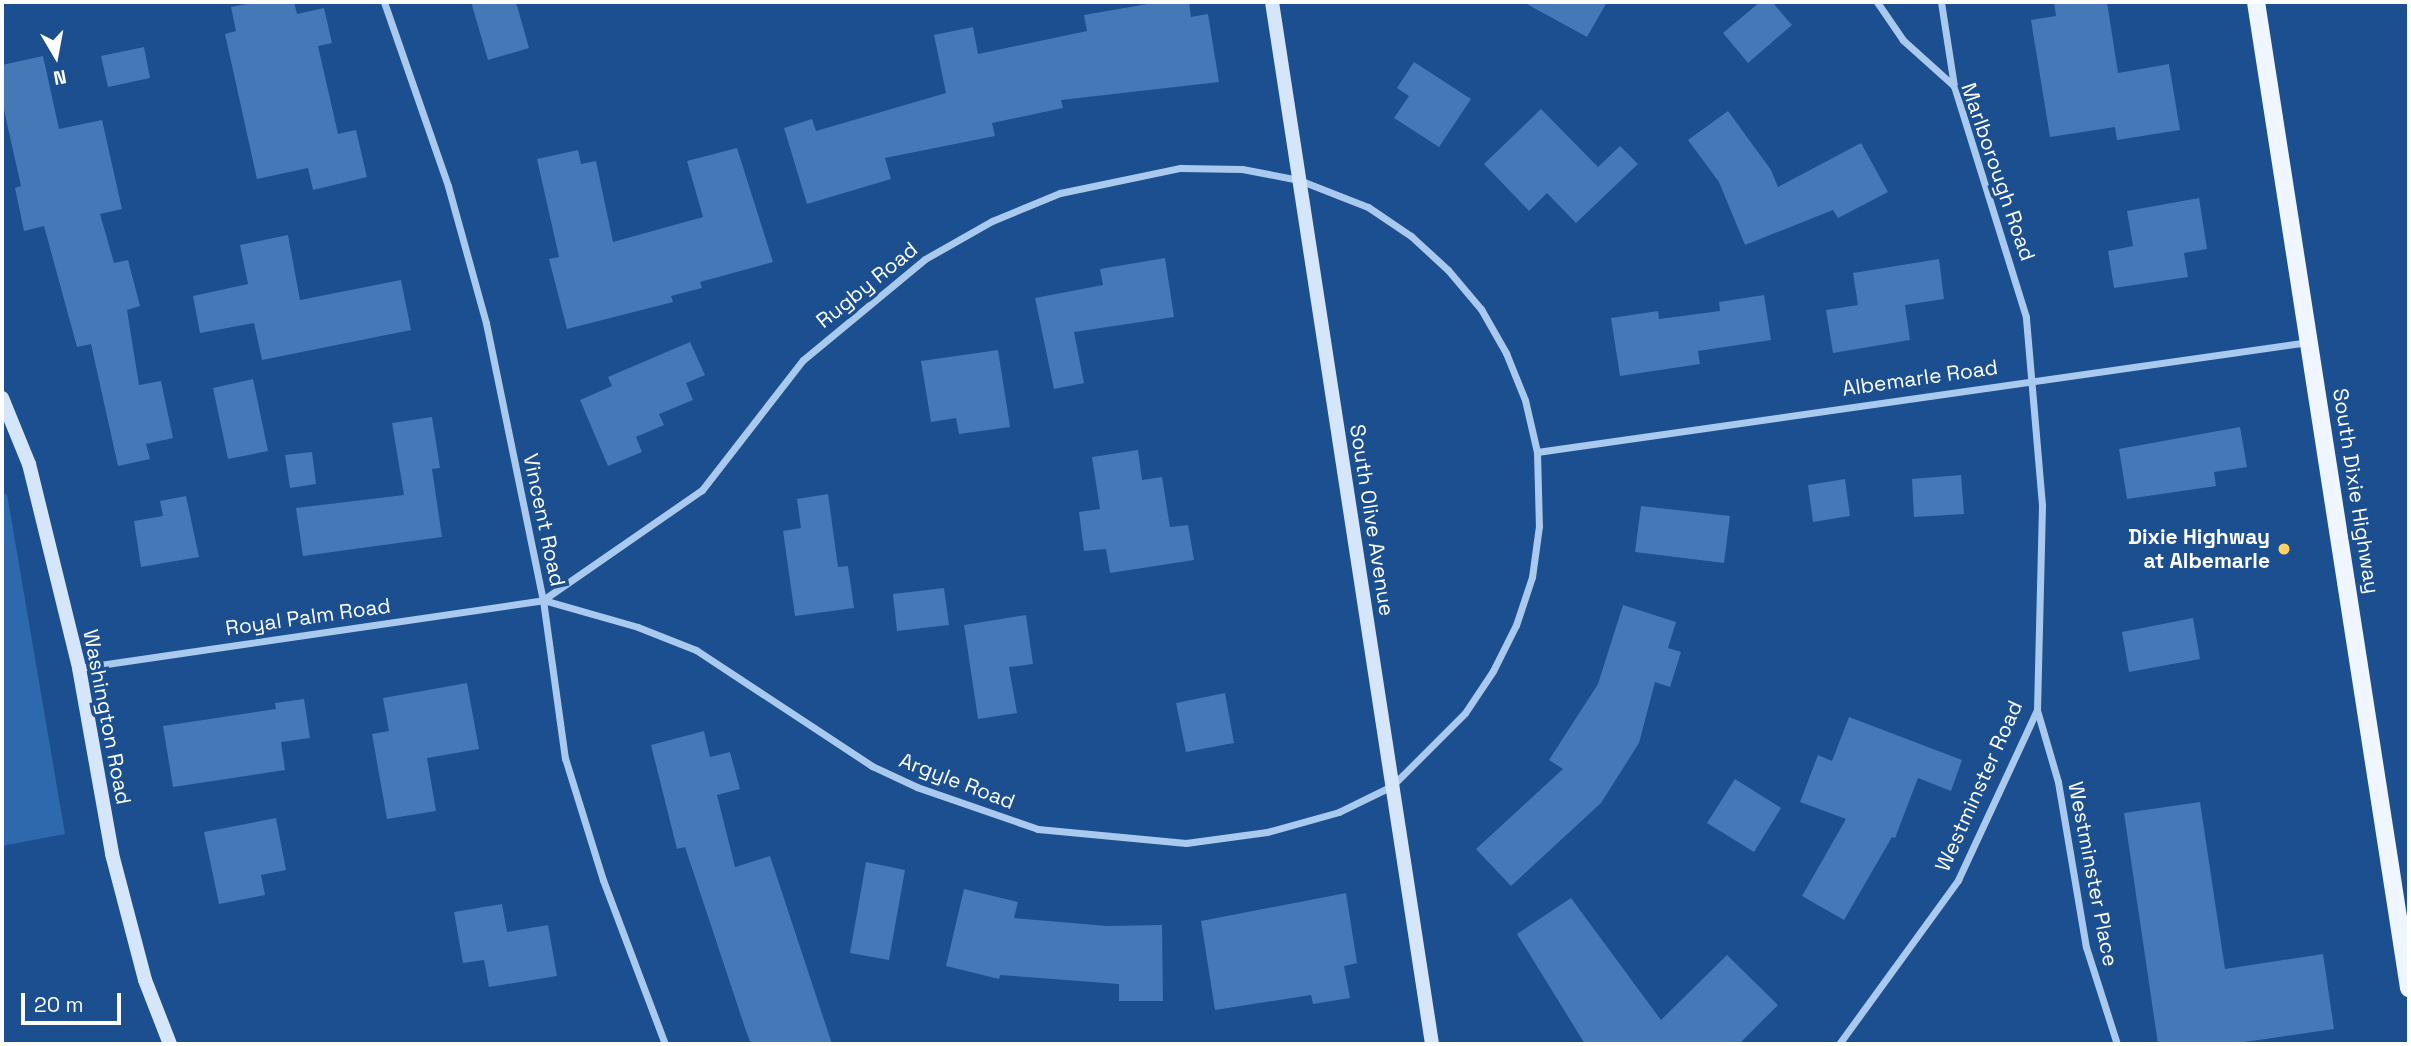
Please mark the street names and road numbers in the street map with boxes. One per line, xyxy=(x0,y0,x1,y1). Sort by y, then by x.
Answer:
street label: Marlborough Road xyxy=(1956,80,2040,264)
street label: Rugby Road xyxy=(811,237,923,333)
street label: Albemarle Road xyxy=(1841,355,1999,401)
street label: South Dixie Highway xyxy=(2327,387,2385,595)
street label: South Olive Avenue xyxy=(1344,422,1400,618)
street label: Vincent Road xyxy=(518,451,570,589)
street label: Royal Palm Road xyxy=(224,593,392,641)
street label: Washington Road xyxy=(78,627,136,807)
street label: Westminster Road xyxy=(1930,697,2028,875)
street label: Argyle Road xyxy=(896,747,1018,815)
street label: Westminster Place xyxy=(2063,780,2123,968)

